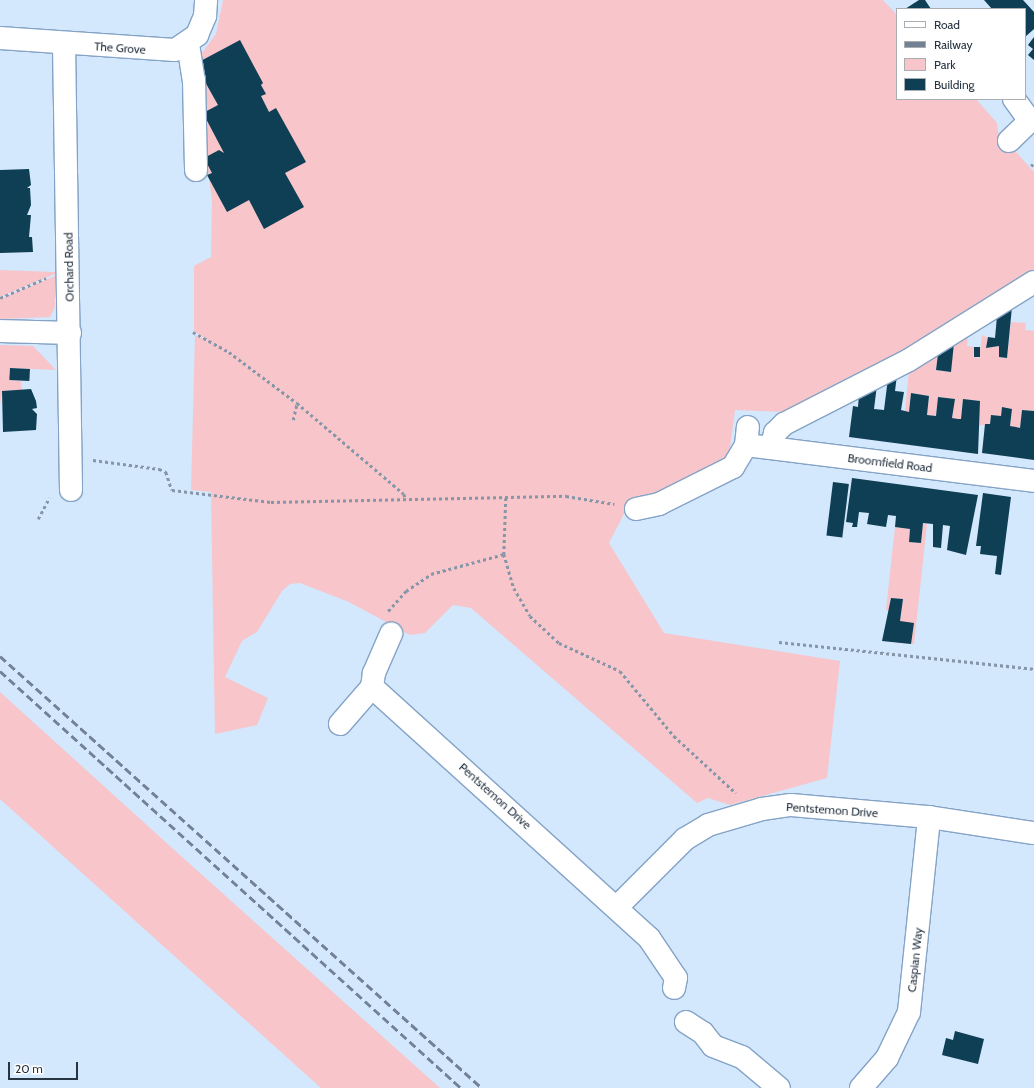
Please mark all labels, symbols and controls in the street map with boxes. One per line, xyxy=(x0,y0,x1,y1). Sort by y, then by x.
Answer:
legend xyxy=(896,8,1026,100)
text: Road xyxy=(934,17,960,32)
text: Railway xyxy=(934,37,972,52)
street label: The Grove xyxy=(94,39,146,57)
text: Park xyxy=(934,57,956,72)
text: Building xyxy=(934,77,975,92)
street label: Orchard Road xyxy=(61,232,77,302)
street label: Broomfield Road xyxy=(847,451,933,475)
street label: Pentstemon Drive xyxy=(456,760,534,832)
street label: Pentstemon Drive xyxy=(786,800,878,820)
street label: Caspian Way xyxy=(904,927,926,993)
scale bar xyxy=(10,1054,80,1080)
text: 20 m xyxy=(15,1061,43,1076)

